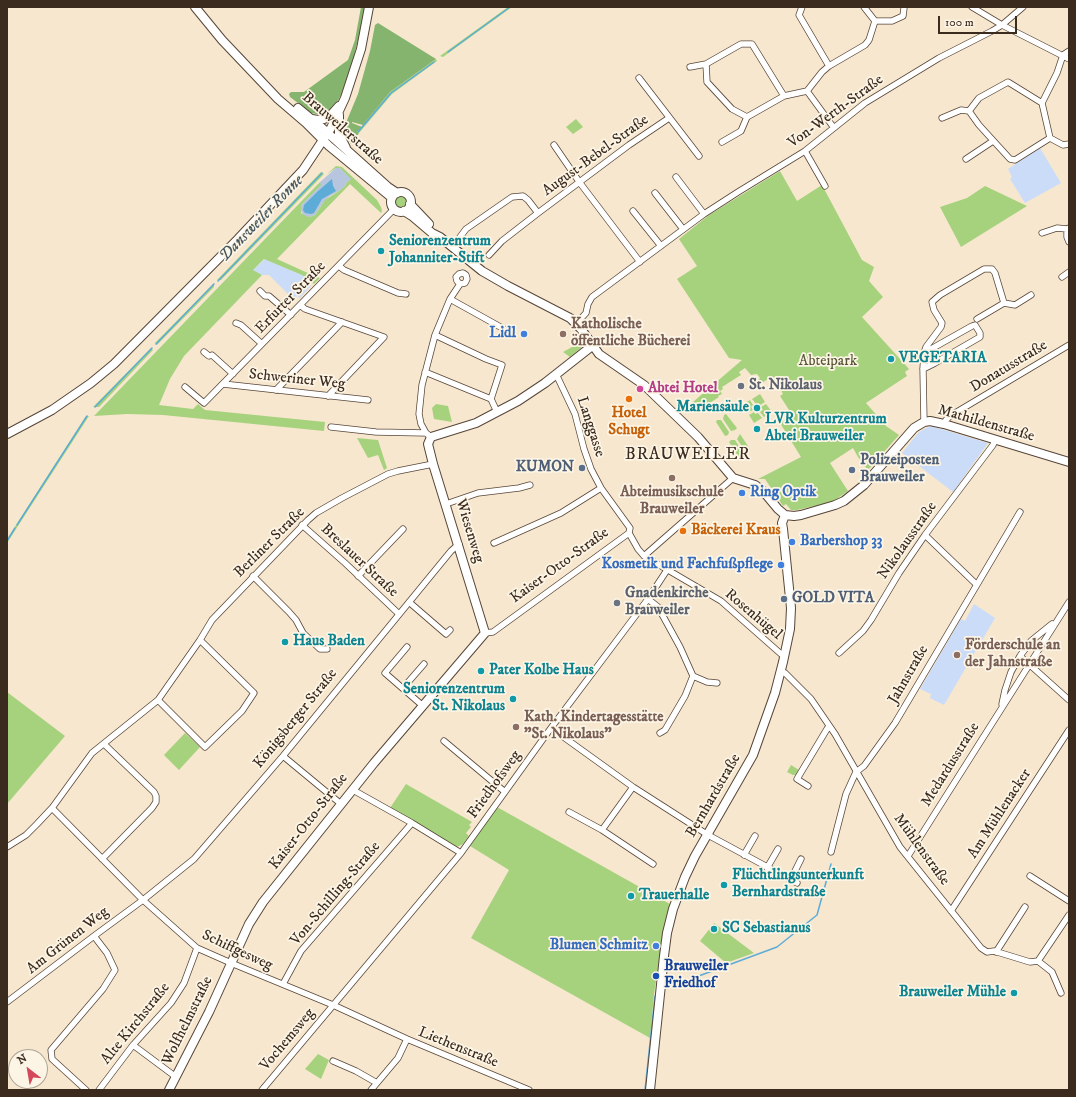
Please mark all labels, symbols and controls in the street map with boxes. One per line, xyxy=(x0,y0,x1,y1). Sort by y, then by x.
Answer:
scale bar xyxy=(940,8,1019,34)
text: 100 m xyxy=(945,15,974,30)
street label: Von-Werth-Straße xyxy=(785,71,887,153)
street label: Brauweilerstraße xyxy=(298,89,386,169)
street label: August-Bebel-Straße xyxy=(539,111,653,201)
water label: Dansweiler Ronne xyxy=(216,172,308,266)
place label: Seniorenzentrum Johanniter-Stift xyxy=(389,233,491,268)
marker: Seniorenzentrum Johanniter-Stift xyxy=(376,246,386,256)
street label: Erfurter Straße xyxy=(252,258,330,338)
place label: Katholische öffentliche Bücherei xyxy=(571,316,690,351)
place label: Lidl xyxy=(489,325,516,343)
marker: Lidl xyxy=(519,329,529,339)
marker: Katholische öffentliche Bücherei xyxy=(558,329,568,339)
street label: Donatusstraße xyxy=(967,337,1051,397)
place label: VEGETARIA xyxy=(899,350,986,368)
park label: Abteipark xyxy=(799,353,857,371)
marker: VEGETARIA xyxy=(886,354,896,364)
street label: Schweriner Weg xyxy=(248,366,346,394)
place label: St. Nikolaus xyxy=(749,377,822,395)
place label: Abtei Hotel xyxy=(648,380,718,398)
marker: St. Nikolaus xyxy=(736,381,746,391)
marker: Abtei Hotel xyxy=(635,384,645,394)
marker: Hotel Schugt xyxy=(624,394,634,404)
street label: Langgasse xyxy=(572,395,608,459)
place label: Mariensäule xyxy=(676,399,749,417)
street label: Mathildenstraße xyxy=(936,402,1036,446)
marker: Mariensäule xyxy=(752,403,762,413)
place label: Hotel Schugt xyxy=(608,405,650,440)
place label: LVR Kulturzentrum Abtei Brauweiler xyxy=(765,411,887,446)
marker: LVR Kulturzentrum Abtei Brauweiler xyxy=(752,424,762,434)
district label: BRAUWEILER xyxy=(625,445,751,465)
place label: Polizeiposten Brauweiler xyxy=(860,452,939,487)
place label: KUMON xyxy=(516,459,574,477)
marker: KUMON xyxy=(577,463,587,473)
marker: Polizeiposten Brauweiler xyxy=(847,465,857,475)
marker: Abteimusikschule Brauweiler xyxy=(667,473,677,483)
place label: Abteimusikschule Brauweiler xyxy=(620,484,724,519)
place label: Ring Optik xyxy=(750,484,816,502)
marker: Ring Optik xyxy=(737,488,747,498)
street label: Wiesenweg xyxy=(451,497,487,565)
street label: Nikolausstraße xyxy=(875,499,941,583)
street label: Berliner Straße xyxy=(231,504,309,582)
street label: Breslauer Straße xyxy=(317,521,401,601)
place label: Bäckerei Kraus xyxy=(691,522,780,540)
street label: Kaiser-Otto-Straße xyxy=(507,524,613,608)
marker: Bäckerei Kraus xyxy=(678,526,688,536)
place label: Barbershop 33 xyxy=(800,533,882,551)
marker: Barbershop 33 xyxy=(787,537,797,547)
place label: Kosmetik und Fachfußpflege xyxy=(602,556,773,574)
marker: Kosmetik und Fachfußpflege xyxy=(776,560,786,570)
place label: Gnadenkirche Brauweiler xyxy=(625,585,709,620)
street label: Rosenhügel xyxy=(721,586,785,644)
place label: GOLD VITA xyxy=(792,590,874,608)
marker: GOLD VITA xyxy=(779,594,789,604)
marker: Gnadenkirche Brauweiler xyxy=(612,598,622,608)
place label: Haus Baden xyxy=(293,633,365,651)
marker: Haus Baden xyxy=(280,637,290,647)
place label: Förderschule an der Jahnstraße xyxy=(965,637,1060,672)
street label: Jahnstraße xyxy=(885,642,933,708)
marker: Förderschule an der Jahnstraße xyxy=(952,650,962,660)
place label: Pater Kolbe Haus xyxy=(489,662,594,680)
street label: Königsberger Straße xyxy=(250,666,342,772)
marker: Pater Kolbe Haus xyxy=(476,666,486,676)
place label: Seniorenzentrum St. Nikolaus xyxy=(403,681,505,716)
marker: Seniorenzentrum St. Nikolaus xyxy=(508,694,518,704)
place label: Kath. Kindertagesstätte "St. Nikolaus" xyxy=(524,709,664,744)
street label: Medardusstraße xyxy=(918,720,984,810)
marker: Kath. Kindertagesstätte "St. Nikolaus" xyxy=(511,722,521,732)
street label: Friedhofsweg xyxy=(464,748,526,822)
street label: Bernhardstraße xyxy=(683,751,745,841)
street label: Am Mühlenacker xyxy=(964,766,1036,862)
street label: Kaiser-Otto-Straße xyxy=(266,770,352,874)
street label: Mühlenstraße xyxy=(889,811,953,889)
street label: Von-Schilling-Straße xyxy=(287,838,385,950)
place label: Flüchtlingsunterkunft Bernhardstraße xyxy=(732,867,864,902)
marker: Flüchtlingsunterkunft Bernhardstraße xyxy=(719,880,729,890)
place label: Trauerhalle xyxy=(639,887,709,905)
marker: Trauerhalle xyxy=(626,891,636,901)
street label: Am Grünen Weg xyxy=(23,903,113,979)
place label: SC Sebastianus xyxy=(722,920,811,938)
marker: SC Sebastianus xyxy=(709,924,719,934)
street label: Schiffgesweg xyxy=(199,927,275,975)
place label: Blumen Schmitz xyxy=(550,937,648,955)
marker: Blumen Schmitz xyxy=(651,941,661,951)
place label: Brauweiler Friedhof xyxy=(664,958,728,993)
marker: Brauweiler Friedhof xyxy=(651,971,661,981)
street label: Wolfhelmstraße xyxy=(159,974,217,1068)
street label: Alte Kirchstraße xyxy=(98,980,174,1068)
place label: Brauweiler Mühle xyxy=(899,984,1006,1002)
marker: Brauweiler Mühle xyxy=(1009,988,1019,998)
street label: Vochemsweg xyxy=(257,1005,319,1075)
street label: Liethenstraße xyxy=(415,1024,501,1072)
north arrow xyxy=(8,1049,48,1089)
text: N xyxy=(15,1051,30,1068)

